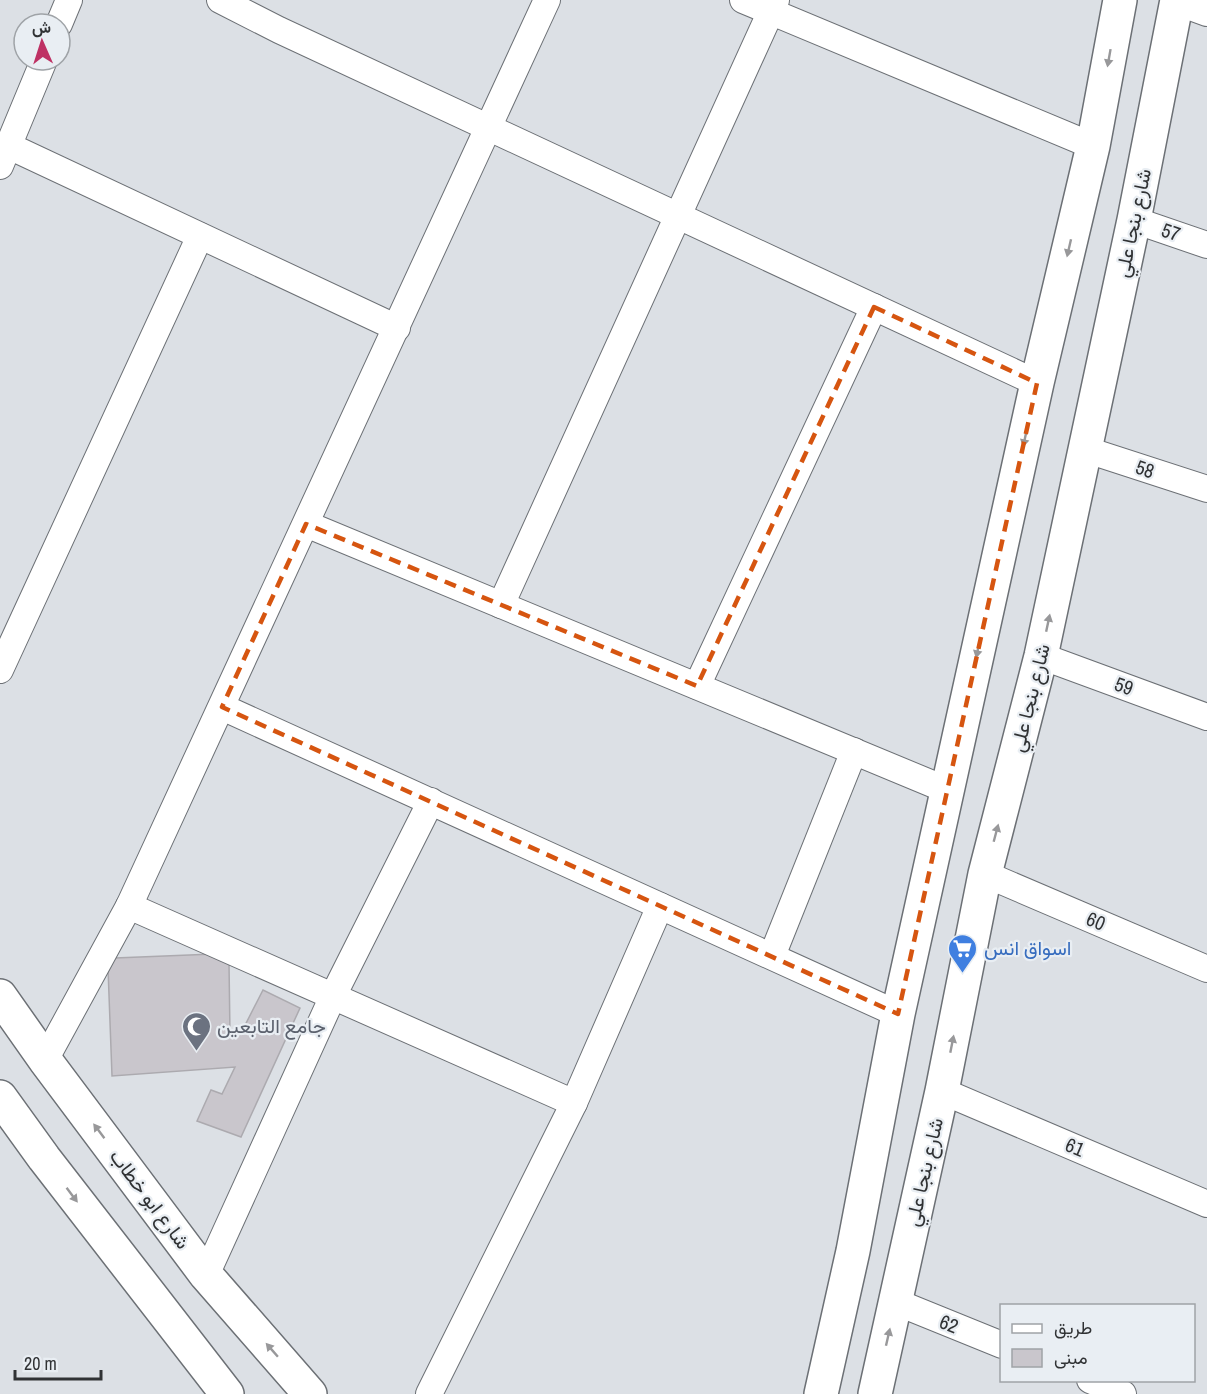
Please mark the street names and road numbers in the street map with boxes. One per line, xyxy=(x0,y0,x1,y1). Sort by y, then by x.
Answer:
street label: شارع بنجا علي xyxy=(1108,166,1161,281)
street label: 57 xyxy=(1158,216,1184,247)
street label: 58 xyxy=(1132,453,1158,484)
street label: شارع بنجا علي xyxy=(1003,641,1060,756)
street label: 59 xyxy=(1111,670,1137,701)
street label: 60 xyxy=(1083,905,1110,937)
street label: شارع بنجا علي xyxy=(898,1115,953,1230)
street label: 61 xyxy=(1062,1131,1089,1163)
street label: شارع ابو خطاب xyxy=(103,1143,197,1255)
street label: 62 xyxy=(936,1308,963,1339)

